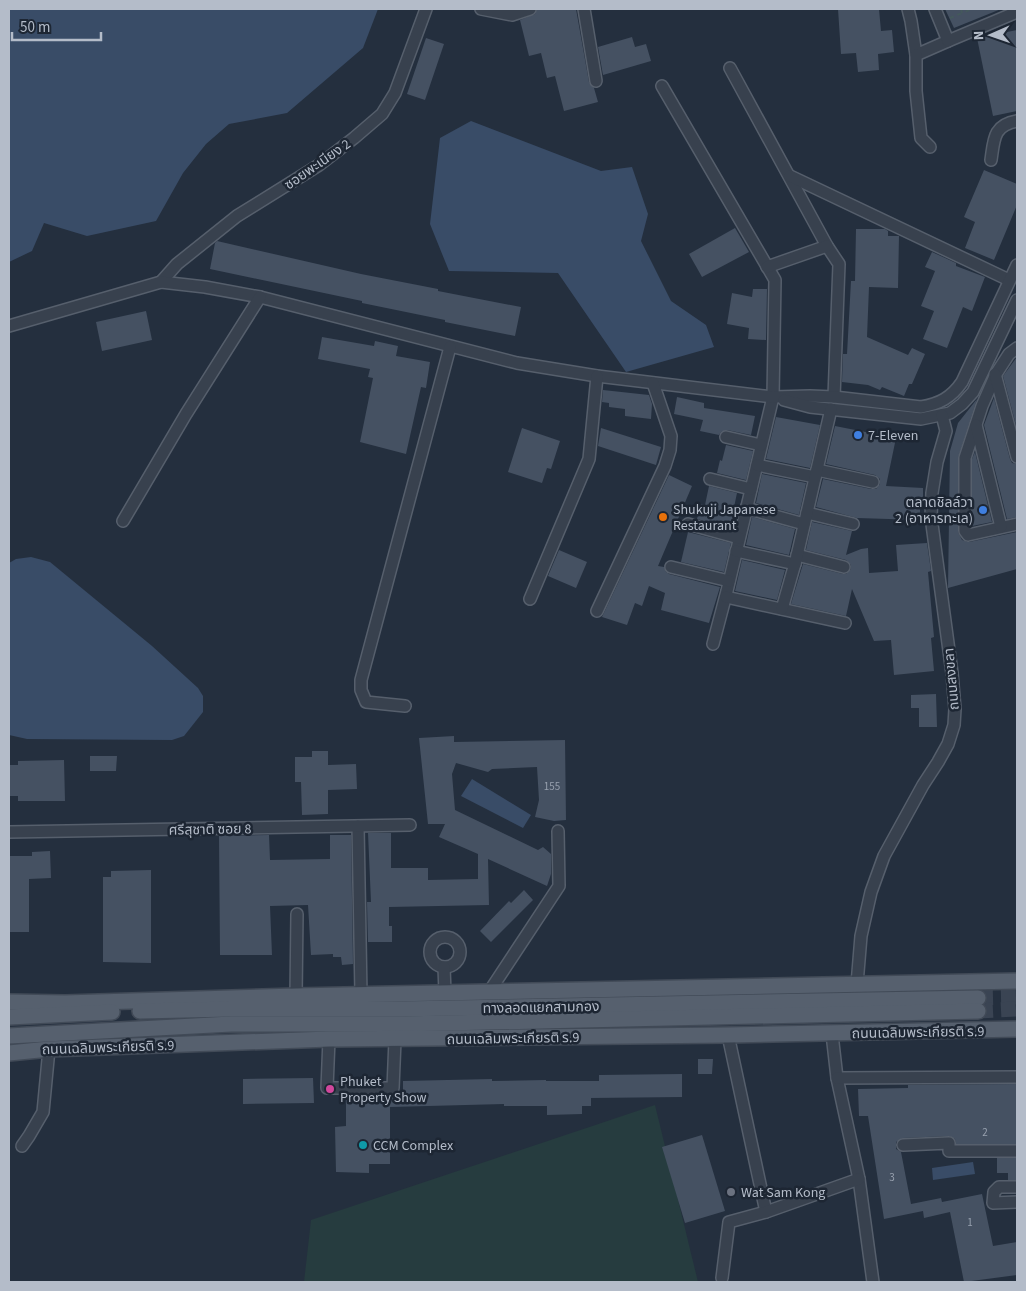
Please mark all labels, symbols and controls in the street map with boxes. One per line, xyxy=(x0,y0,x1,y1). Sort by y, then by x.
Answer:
scale bar xyxy=(12,10,101,42)
north arrow xyxy=(966,10,1016,60)
text: 50 m xyxy=(20,17,50,38)
text: N xyxy=(969,30,989,40)
street label: ซอยพะเนียง 2 xyxy=(280,135,355,195)
place label: 7-Eleven xyxy=(868,426,918,446)
marker: 7-Eleven xyxy=(852,429,864,441)
place label: ตลาดชิลล์วา 2 (อาหารทะเล) xyxy=(895,493,973,529)
place label: Shukuji Japanese Restaurant xyxy=(673,500,776,536)
marker: ตลาดชิลล์วา 2 (อาหารทะเล) xyxy=(977,504,989,516)
marker: Shukuji Japanese Restaurant xyxy=(657,511,669,523)
street label: ถนนสงขลา xyxy=(939,647,965,711)
house number: 155 xyxy=(544,779,560,794)
street label: ศรีสุชาติ ซอย 8 xyxy=(169,819,252,841)
street label: ทางลอดแยกสามกอง xyxy=(482,997,600,1019)
street label: ถนนเฉลิมพระเกียรติ ร.9 xyxy=(852,1022,985,1044)
street label: ถนนเฉลิมพระเกียรติ ร.9 xyxy=(447,1028,580,1050)
street label: ถนนเฉลิมพระเกียรติ ร.9 xyxy=(41,1036,175,1060)
place label: Phuket Property Show xyxy=(340,1072,427,1108)
marker: Phuket Property Show xyxy=(324,1083,336,1095)
house number: 2 xyxy=(982,1125,988,1140)
place label: CCM Complex xyxy=(373,1136,454,1156)
marker: CCM Complex xyxy=(357,1139,369,1151)
house number: 3 xyxy=(889,1170,895,1185)
place label: Wat Sam Kong xyxy=(741,1183,825,1203)
marker: Wat Sam Kong xyxy=(725,1186,737,1198)
house number: 1 xyxy=(967,1215,973,1230)

